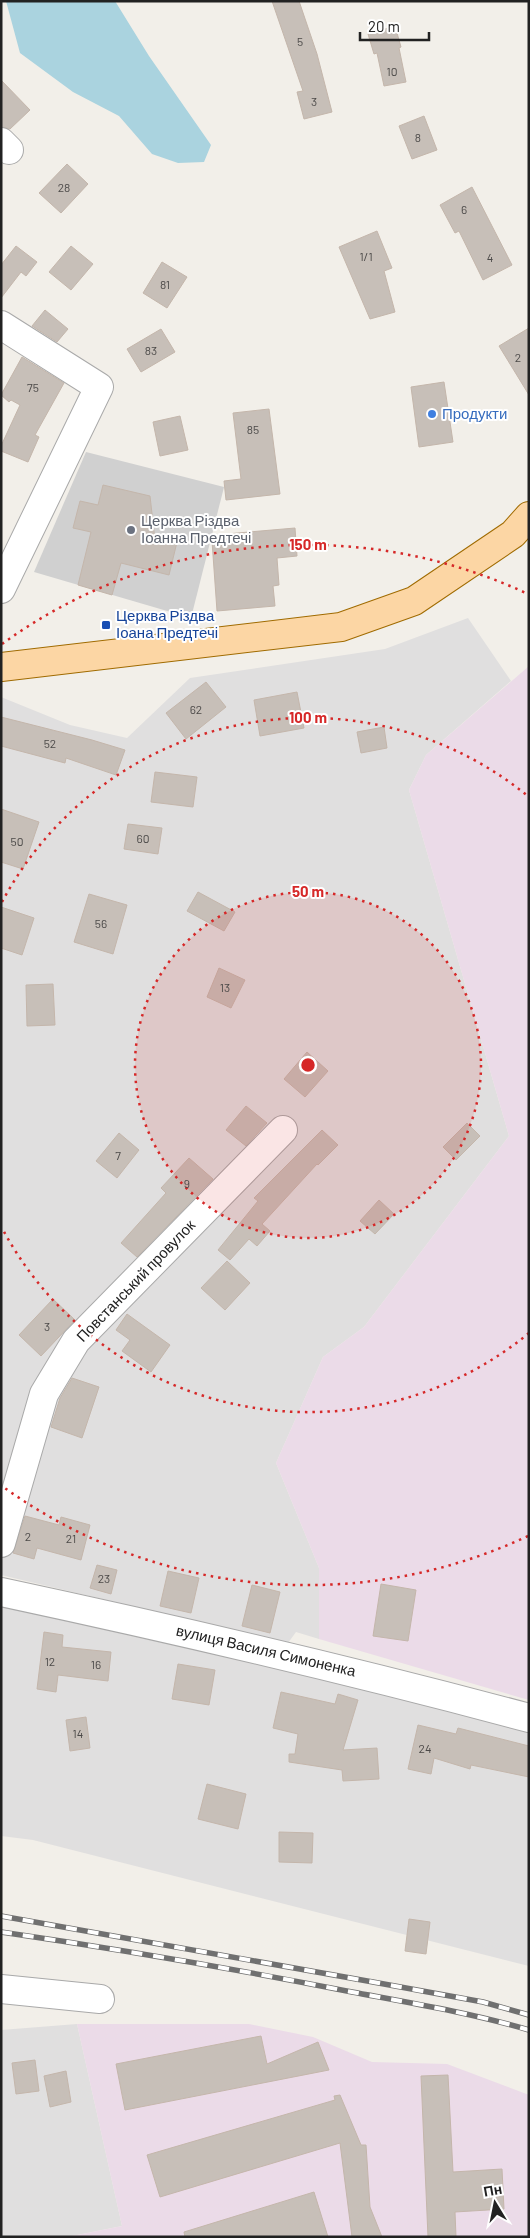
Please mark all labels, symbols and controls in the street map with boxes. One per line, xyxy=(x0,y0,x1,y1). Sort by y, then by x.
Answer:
scale bar xyxy=(360,10,429,42)
text: 20 m xyxy=(368,17,400,35)
house number: 5 xyxy=(297,34,303,48)
house number: 10 xyxy=(387,64,397,78)
house number: 3 xyxy=(311,94,317,108)
house number: 8 xyxy=(415,130,421,144)
house number: 28 xyxy=(58,180,70,194)
house number: 6 xyxy=(461,202,467,216)
house number: 1/1 xyxy=(359,249,373,263)
house number: 4 xyxy=(487,250,493,264)
house number: 81 xyxy=(160,277,170,291)
house number: 83 xyxy=(145,343,157,357)
house number: 2 xyxy=(515,350,521,364)
house number: 75 xyxy=(27,380,39,394)
place label: Продукти xyxy=(442,404,507,422)
marker: Продукти xyxy=(426,408,438,420)
house number: 85 xyxy=(247,422,259,436)
place label: Церква Різдва Іоанна Предтечі xyxy=(141,511,251,546)
marker: Церква Різдва Іоанна Предтечі xyxy=(125,524,137,536)
text: 150 m xyxy=(289,535,327,553)
place label: Церква Різдва Іоана Предтечі xyxy=(116,606,218,641)
marker: Церква Різдва Іоана Предтечі xyxy=(100,619,112,631)
house number: 62 xyxy=(190,702,202,716)
text: 100 m xyxy=(289,708,327,726)
house number: 52 xyxy=(44,736,56,750)
house number: 60 xyxy=(137,831,149,845)
house number: 50 xyxy=(11,834,23,848)
text: 50 m xyxy=(292,882,324,900)
house number: 56 xyxy=(95,916,107,930)
house number: 13 xyxy=(220,980,230,994)
centre of rings xyxy=(299,1056,317,1074)
house number: 7 xyxy=(115,1148,121,1162)
house number: 9 xyxy=(184,1176,190,1190)
street label: Повстанський провулок xyxy=(72,1215,199,1345)
house number: 3 xyxy=(44,1319,50,1333)
house number: 2 xyxy=(25,1529,31,1543)
house number: 21 xyxy=(66,1531,76,1545)
house number: 23 xyxy=(98,1571,110,1585)
street label: вулиця Василя Симоненка xyxy=(175,1621,358,1680)
house number: 12 xyxy=(45,1654,55,1668)
house number: 16 xyxy=(91,1657,101,1671)
house number: 14 xyxy=(73,1726,83,1740)
house number: 24 xyxy=(418,1741,432,1755)
north arrow xyxy=(470,2178,520,2228)
text: Пн xyxy=(482,2180,503,2200)

